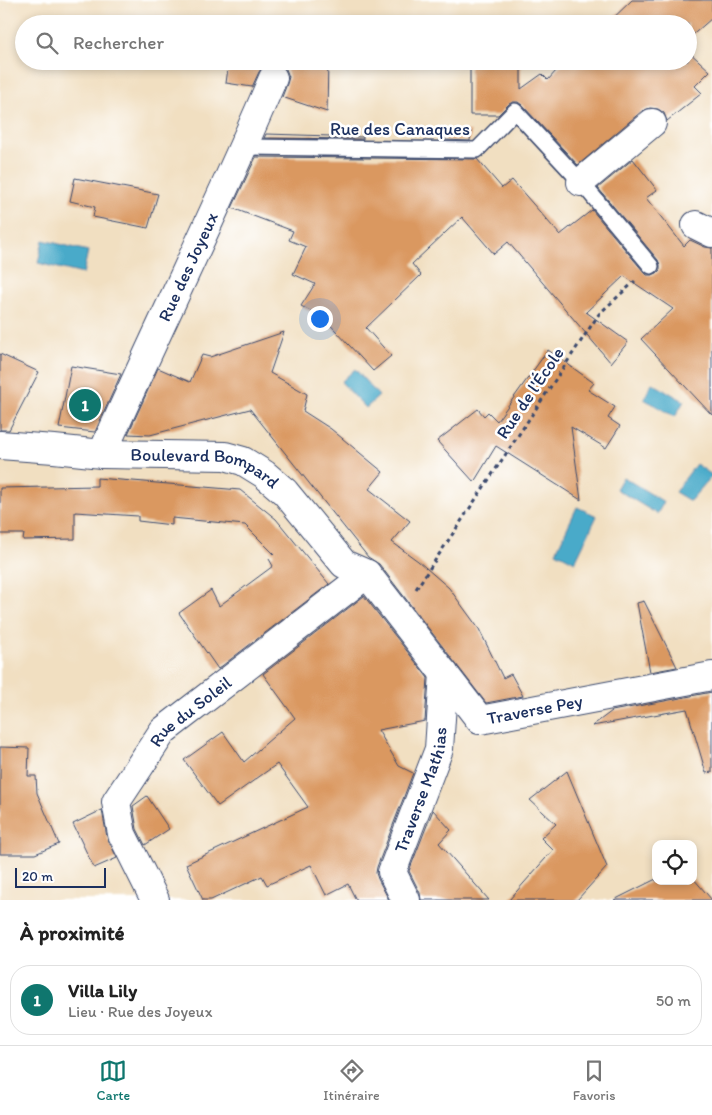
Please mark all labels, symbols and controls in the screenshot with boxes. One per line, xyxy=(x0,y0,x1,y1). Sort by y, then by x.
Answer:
search box xyxy=(15,15,697,70)
icon: search xyxy=(33,29,61,57)
text: Rechercher xyxy=(73,31,164,54)
street label: Rue des Canaques xyxy=(330,118,470,140)
street label: Rue des Joyeux xyxy=(153,209,223,325)
your location xyxy=(307,306,333,332)
street label: Rue de l'École xyxy=(491,343,569,443)
pin: 1 xyxy=(69,386,101,424)
street label: Boulevard Bompard xyxy=(130,443,284,493)
street label: Rue du Soleil xyxy=(145,671,236,751)
street label: Traverse Pey xyxy=(485,690,585,729)
street label: Traverse Mathias xyxy=(389,726,451,856)
map controls xyxy=(652,840,697,885)
button: locate xyxy=(652,840,697,885)
scale bar xyxy=(15,865,106,888)
text: 20 m xyxy=(22,868,53,885)
text: À proximité xyxy=(20,920,125,945)
text: Villa Lily xyxy=(68,979,137,1002)
text: 1 xyxy=(33,991,41,1010)
text: 50 m xyxy=(656,991,691,1010)
text: Lieu · Rue des Joyeux xyxy=(68,1002,212,1021)
tab: Carte xyxy=(97,1057,130,1104)
tab: Itinéraire xyxy=(323,1057,380,1104)
tab: Favoris xyxy=(573,1057,615,1104)

